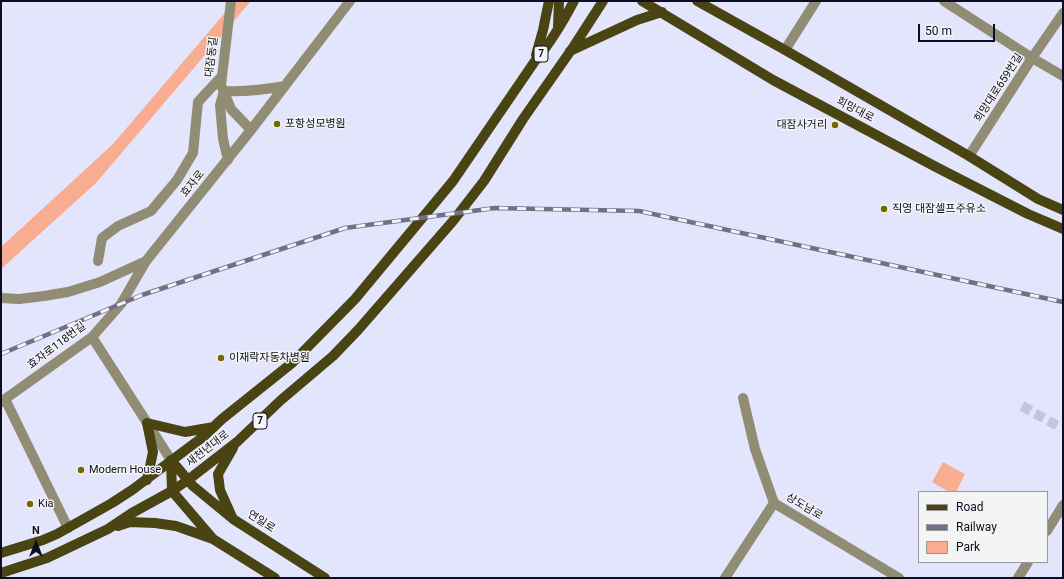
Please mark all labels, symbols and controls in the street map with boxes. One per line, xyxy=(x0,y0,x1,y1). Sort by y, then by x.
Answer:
scale bar xyxy=(920,16,997,42)
text: 50 m xyxy=(925,24,952,38)
street label: 대잠동길 xyxy=(203,36,221,78)
road number: 7 xyxy=(534,46,548,62)
street label: 희망대로659번길 xyxy=(972,51,1026,125)
street label: 희망대로 xyxy=(834,95,876,125)
place label: 포항성모병원 xyxy=(285,117,346,131)
place label: 대잠사거리 xyxy=(776,118,827,132)
marker: 포항성모병원 xyxy=(272,119,282,129)
marker: 대잠사거리 xyxy=(830,120,840,130)
street label: 효자로 xyxy=(178,168,208,200)
place label: 직영 대잠셀프주유소 xyxy=(892,202,986,216)
marker: 직영 대잠셀프주유소 xyxy=(879,204,889,214)
street label: 효자로118번길 xyxy=(25,320,89,372)
place label: 이재락자동차병원 xyxy=(229,351,310,365)
marker: 이재락자동차병원 xyxy=(216,353,226,363)
road number: 7 xyxy=(253,413,267,429)
street label: 새천년대로 xyxy=(184,428,232,470)
place label: Modern House xyxy=(89,463,161,477)
marker: Modern House xyxy=(76,465,86,475)
street label: 상도남로 xyxy=(783,491,825,523)
legend xyxy=(918,491,1048,563)
place label: Kia xyxy=(38,497,54,511)
marker: Kia xyxy=(25,499,35,509)
text: Road xyxy=(956,500,984,514)
street label: 연일로 xyxy=(245,508,277,536)
text: Railway xyxy=(956,520,997,534)
north arrow xyxy=(16,523,56,563)
text: N xyxy=(32,524,40,537)
text: Park xyxy=(956,540,980,554)

